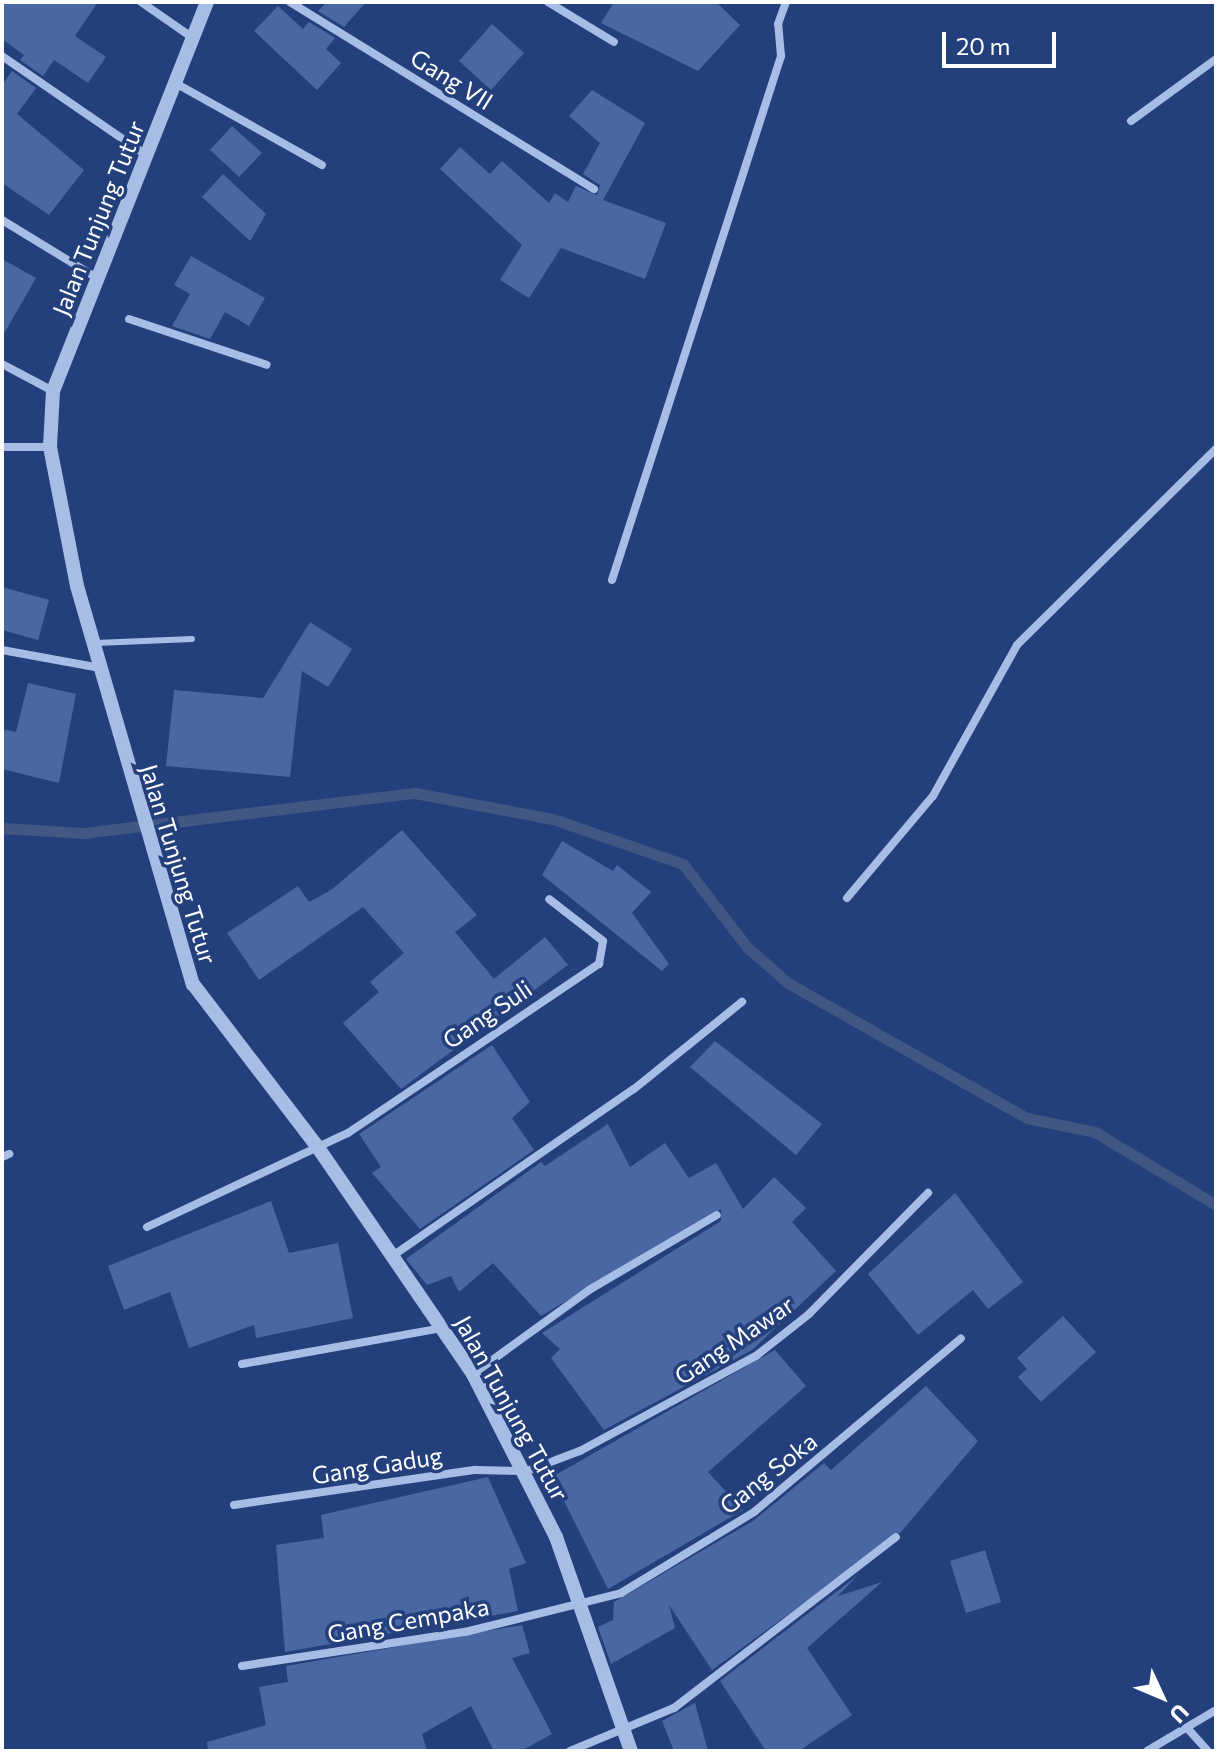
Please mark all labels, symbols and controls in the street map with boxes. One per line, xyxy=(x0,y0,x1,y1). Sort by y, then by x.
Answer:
scale bar xyxy=(946,16,1060,66)
text: 20 m xyxy=(956,31,1010,60)
street label: Gang VII xyxy=(406,43,498,115)
street label: Jalan Tunjung Tutur xyxy=(46,116,150,320)
street label: Jalan Tunjung Tutur xyxy=(135,761,223,967)
street label: Gang Suli xyxy=(437,974,537,1054)
street label: Gang Mawar xyxy=(669,1290,799,1390)
street label: Jalan Tunjung Tutur xyxy=(449,1310,575,1506)
street label: Gang Soka xyxy=(714,1426,822,1520)
street label: Gang Gadug xyxy=(310,1440,444,1490)
street label: Gang Cempaka xyxy=(325,1592,491,1648)
north arrow xyxy=(1122,1657,1202,1737)
text: U xyxy=(1164,1699,1195,1729)

